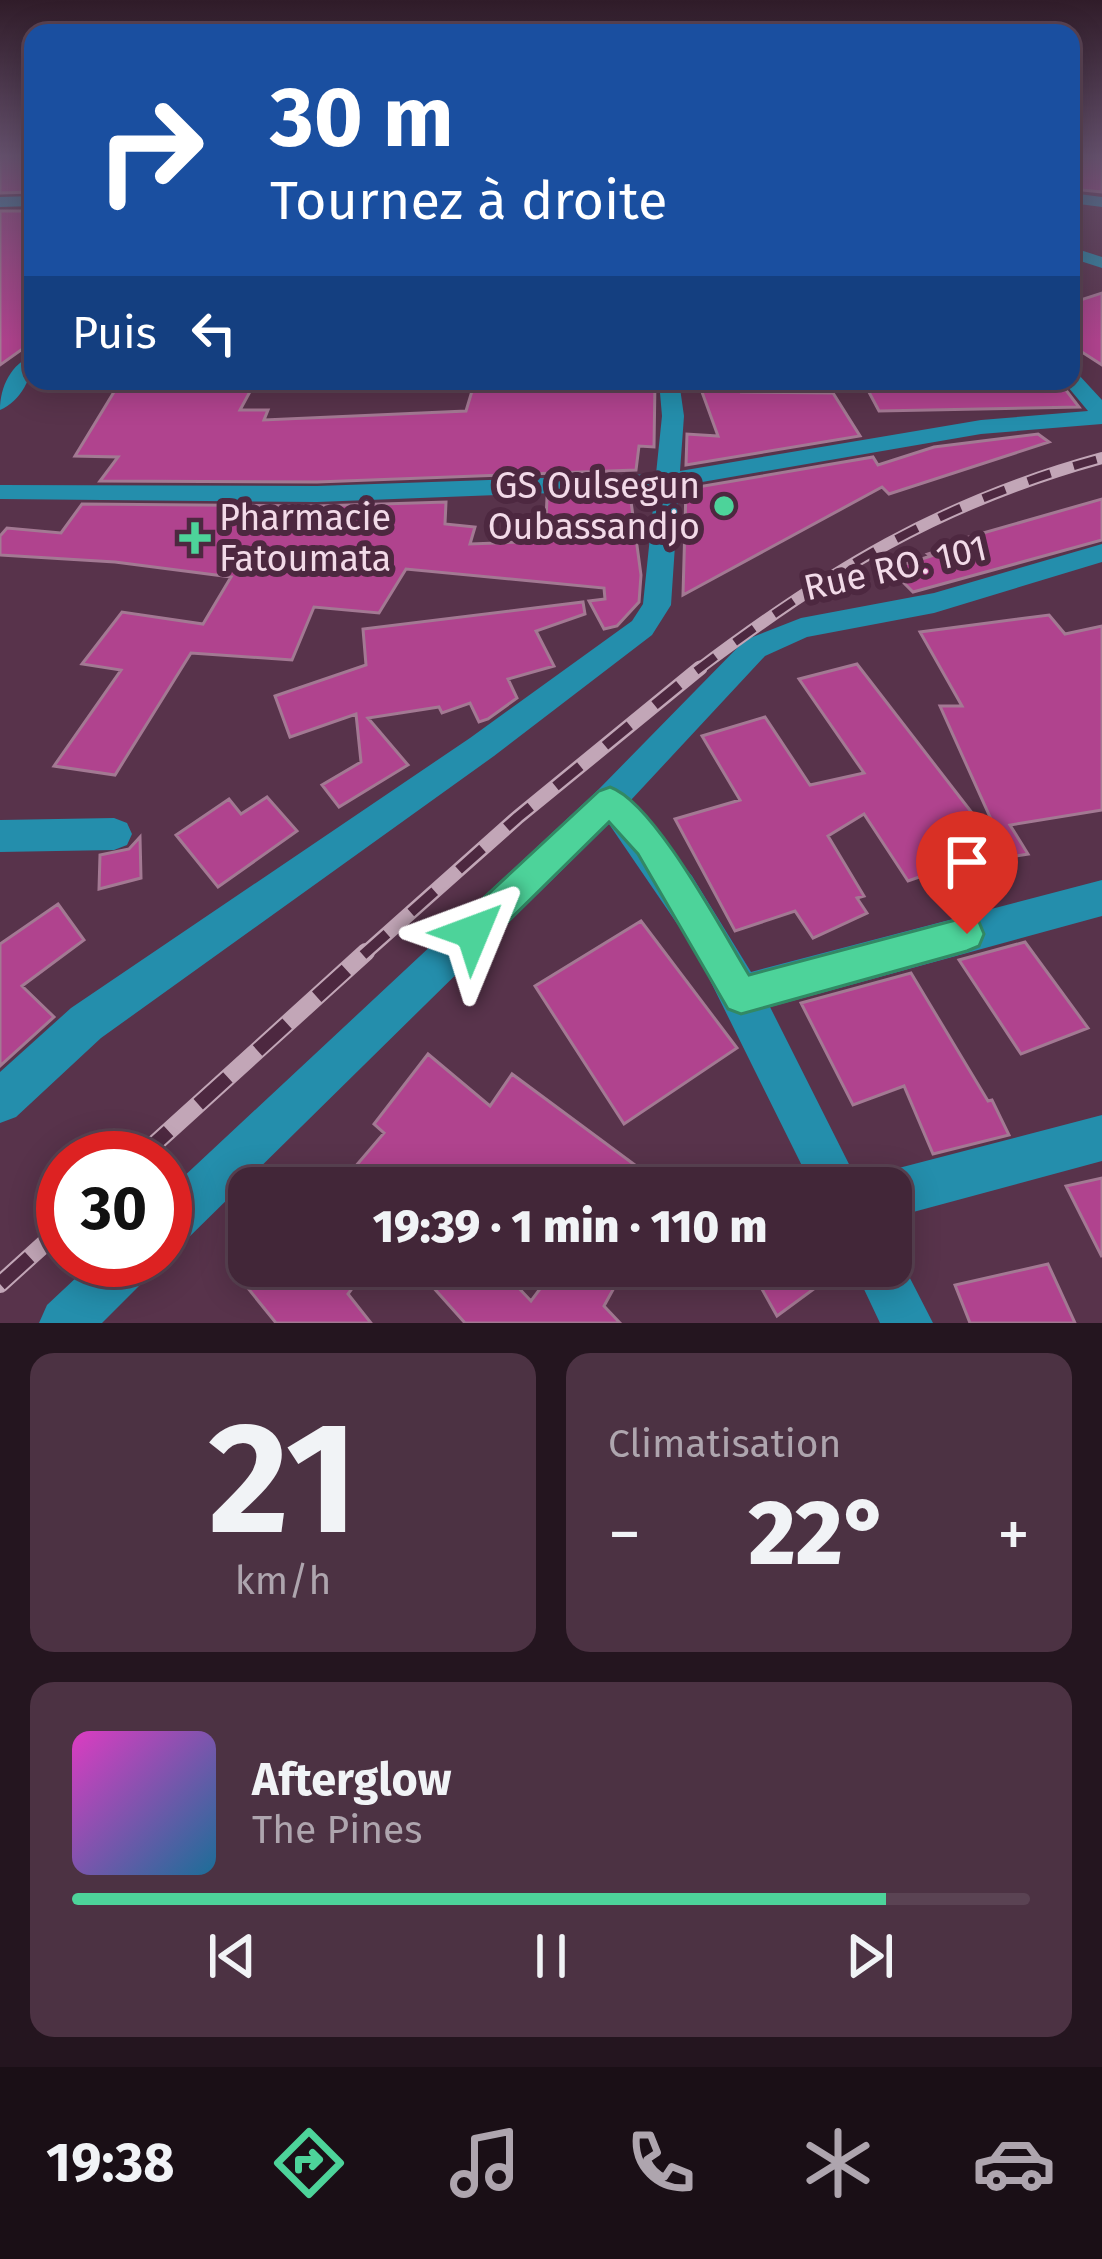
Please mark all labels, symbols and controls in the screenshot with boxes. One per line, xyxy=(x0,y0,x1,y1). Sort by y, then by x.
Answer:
text: 30 m xyxy=(270,67,454,168)
icon: right xyxy=(72,72,228,228)
text: Tournez à droite xyxy=(270,169,667,233)
icon: left xyxy=(181,300,247,366)
text: Puis xyxy=(72,306,157,360)
place label: GS Oulsegun Oubassandjo xyxy=(488,464,700,549)
marker: GS Oulsegun Oubassandjo xyxy=(711,493,737,519)
place label: Pharmacie Fatoumata xyxy=(219,496,391,581)
marker: Pharmacie Fatoumata xyxy=(182,525,208,551)
street label: Rue RO. 101 xyxy=(800,526,991,610)
pin xyxy=(916,811,1018,934)
icon: arrive xyxy=(934,829,1000,895)
position arrow xyxy=(410,869,536,995)
speed limit sign: 30 xyxy=(36,1131,192,1287)
text: 19:39 · 1 min · 110 m xyxy=(373,1200,767,1254)
text: 21 xyxy=(208,1386,358,1573)
text: Climatisation xyxy=(608,1421,841,1467)
text: 22° xyxy=(749,1480,890,1588)
text: − xyxy=(608,1495,641,1574)
text: + xyxy=(997,1495,1030,1574)
text: km/h xyxy=(235,1558,331,1604)
text: Afterglow xyxy=(252,1753,451,1807)
text: The Pines xyxy=(252,1807,423,1853)
icon: previous xyxy=(199,1923,265,1989)
icon: pause xyxy=(518,1923,584,1989)
icon: next xyxy=(837,1923,903,1989)
icon: directions xyxy=(267,2121,351,2205)
icon: music xyxy=(443,2121,527,2205)
icon: phone xyxy=(619,2121,703,2205)
icon: climate xyxy=(796,2121,880,2205)
icon: car xyxy=(972,2121,1056,2205)
text: 19:38 xyxy=(46,2131,175,2195)

